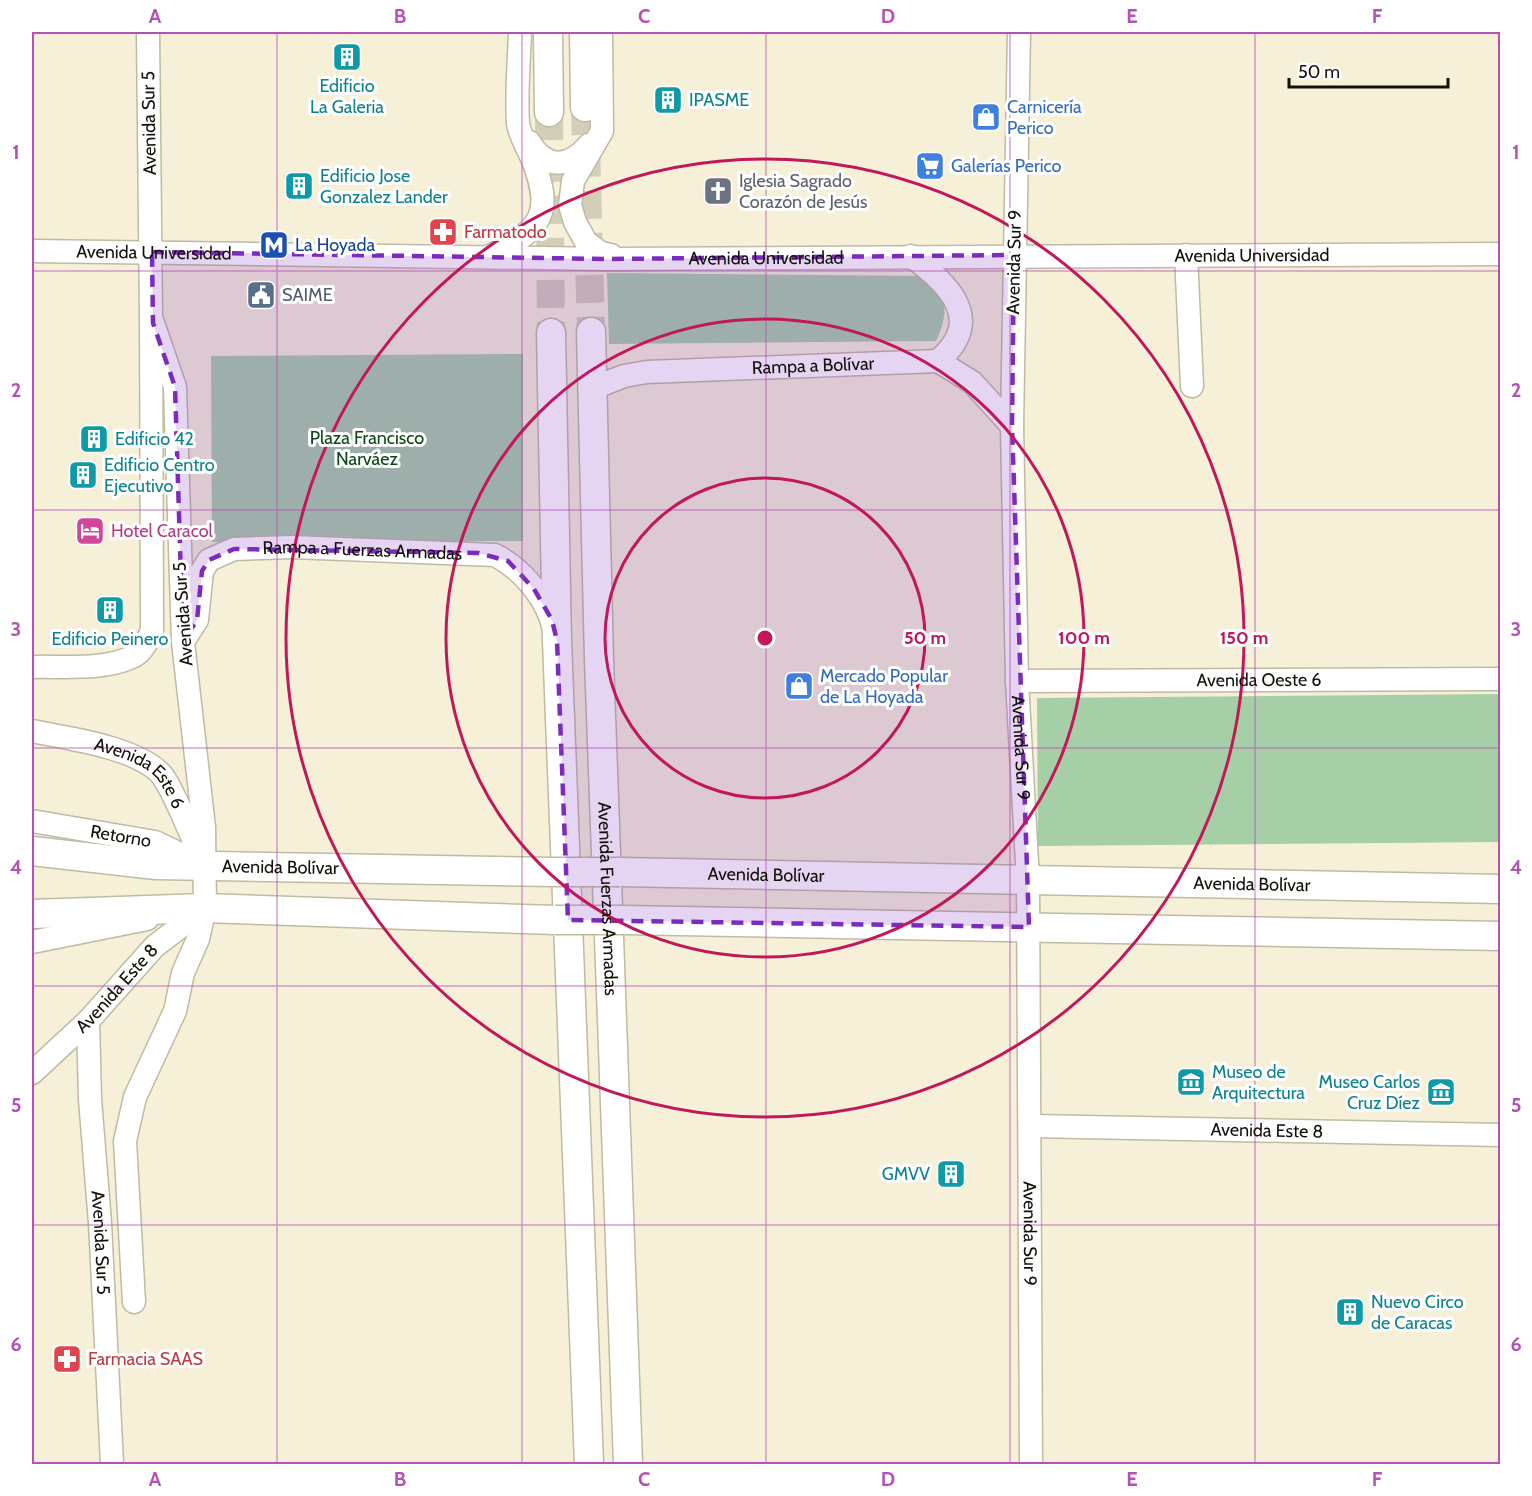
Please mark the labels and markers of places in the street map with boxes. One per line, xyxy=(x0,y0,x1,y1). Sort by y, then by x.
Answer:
building icon: Edificio La Galeria xyxy=(331,41,363,73)
place label: Edificio La Galeria xyxy=(310,75,384,118)
building icon: IPASME xyxy=(652,84,684,116)
place label: IPASME xyxy=(689,89,749,111)
place label: Carnicería Perico xyxy=(1007,96,1082,139)
shop icon: Carnicería Perico xyxy=(970,101,1002,133)
supermarket icon: Galerías Perico xyxy=(914,150,946,182)
place label: Galerías Perico xyxy=(951,155,1062,177)
place label: Edificio Jose Gonzalez Lander xyxy=(320,165,448,208)
building icon: Edificio Jose Gonzalez Lander xyxy=(283,170,315,202)
place label: Iglesia Sagrado Corazón de Jesús xyxy=(739,170,867,213)
church icon: Iglesia Sagrado Corazón de Jesús xyxy=(702,175,734,207)
pharmacy icon: Farmatodo xyxy=(427,216,459,248)
place label: Farmatodo xyxy=(464,221,547,243)
metro station icon: La Hoyada xyxy=(258,229,290,261)
place label: La Hoyada xyxy=(295,234,375,256)
public building icon: SAIME xyxy=(245,279,277,311)
place label: SAIME xyxy=(282,284,333,306)
building icon: Edificio 42 xyxy=(78,423,110,455)
place label: Edificio 42 xyxy=(115,428,194,450)
place label: Edificio Centro Ejecutivo xyxy=(104,454,215,497)
building icon: Edificio Centro Ejecutivo xyxy=(67,459,99,491)
hotel icon: Hotel Caracol xyxy=(74,515,106,547)
place label: Hotel Caracol xyxy=(111,520,214,542)
building icon: Edificio Peinero xyxy=(94,594,126,626)
place label: Edificio Peinero xyxy=(52,628,169,650)
centre of rings xyxy=(755,628,775,648)
place label: Mercado Popular de La Hoyada xyxy=(820,665,948,708)
shop icon: Mercado Popular de La Hoyada xyxy=(783,670,815,702)
place label: Museo de Arquitectura xyxy=(1212,1061,1305,1104)
museum icon: Museo de Arquitectura xyxy=(1175,1066,1207,1098)
place label: Museo Carlos Cruz Díez xyxy=(1319,1071,1421,1114)
museum icon: Museo Carlos Cruz Díez xyxy=(1425,1076,1457,1108)
building icon: GMVV xyxy=(935,1158,967,1190)
place label: GMVV xyxy=(882,1163,930,1185)
place label: Nuevo Circo de Caracas xyxy=(1371,1291,1464,1334)
building icon: Nuevo Circo de Caracas xyxy=(1334,1296,1366,1328)
pharmacy icon: Farmacia SAAS xyxy=(51,1343,83,1375)
place label: Farmacia SAAS xyxy=(88,1348,203,1370)

